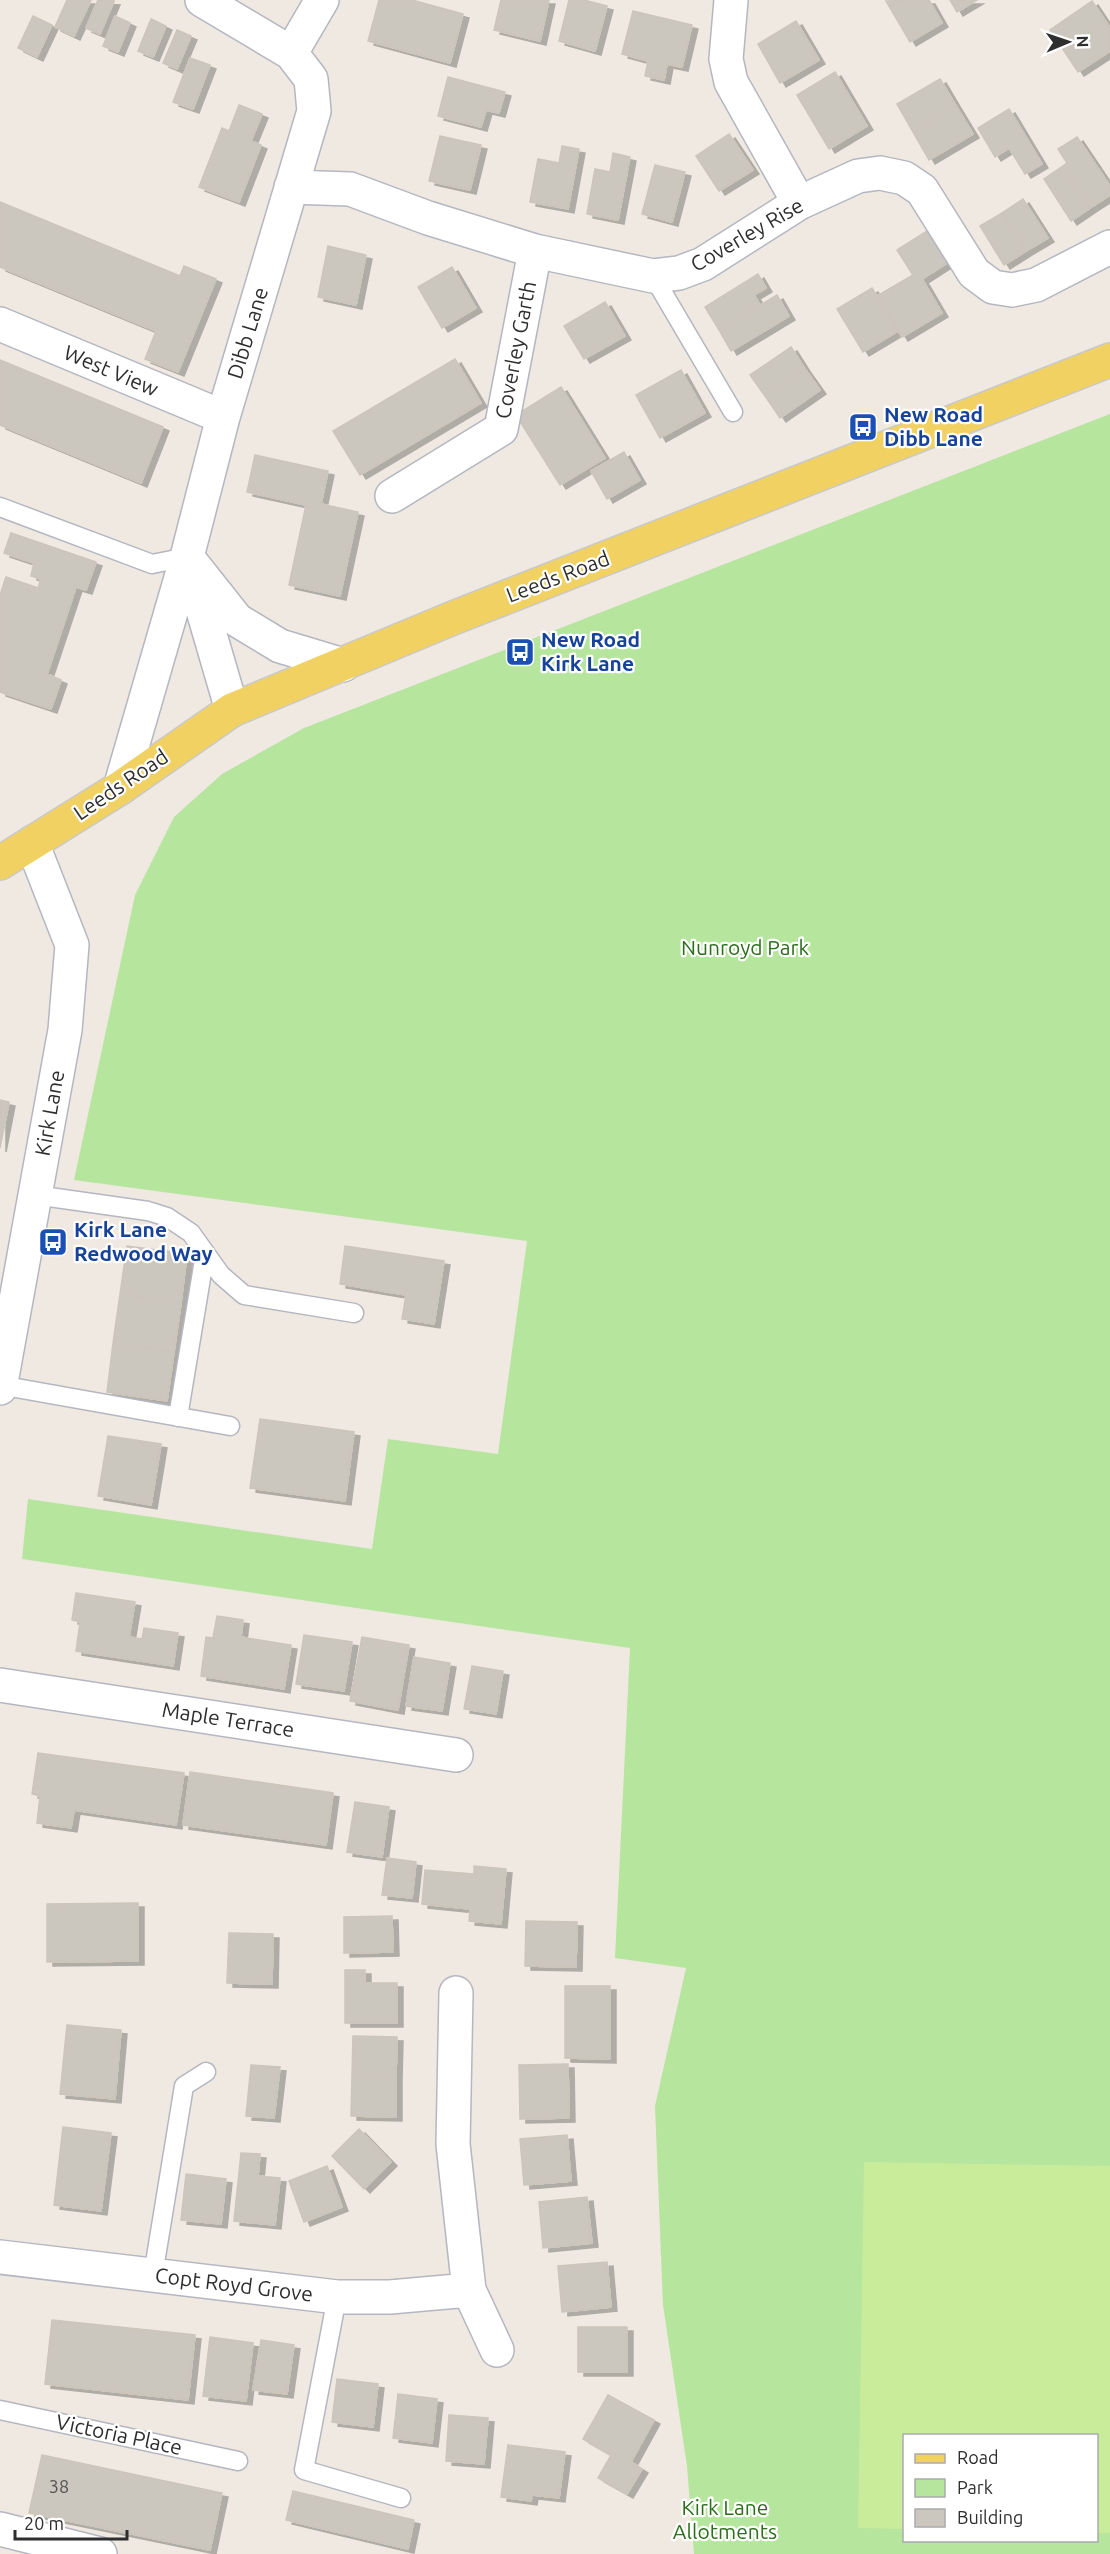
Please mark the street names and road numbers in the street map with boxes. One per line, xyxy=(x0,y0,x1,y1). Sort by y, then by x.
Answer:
street label: Coverley Rise xyxy=(686,192,807,276)
street label: Coverley Garth xyxy=(490,279,540,421)
street label: Dibb Lane xyxy=(222,284,272,381)
street label: West View xyxy=(61,340,162,401)
street label: Leeds Road xyxy=(503,545,613,607)
street label: Leeds Road xyxy=(69,744,172,824)
street label: Kirk Lane xyxy=(30,1068,68,1158)
street label: Maple Terrace xyxy=(160,1697,296,1741)
street label: Copt Royd Grove xyxy=(154,2262,314,2306)
street label: Victoria Place xyxy=(54,2409,184,2459)

